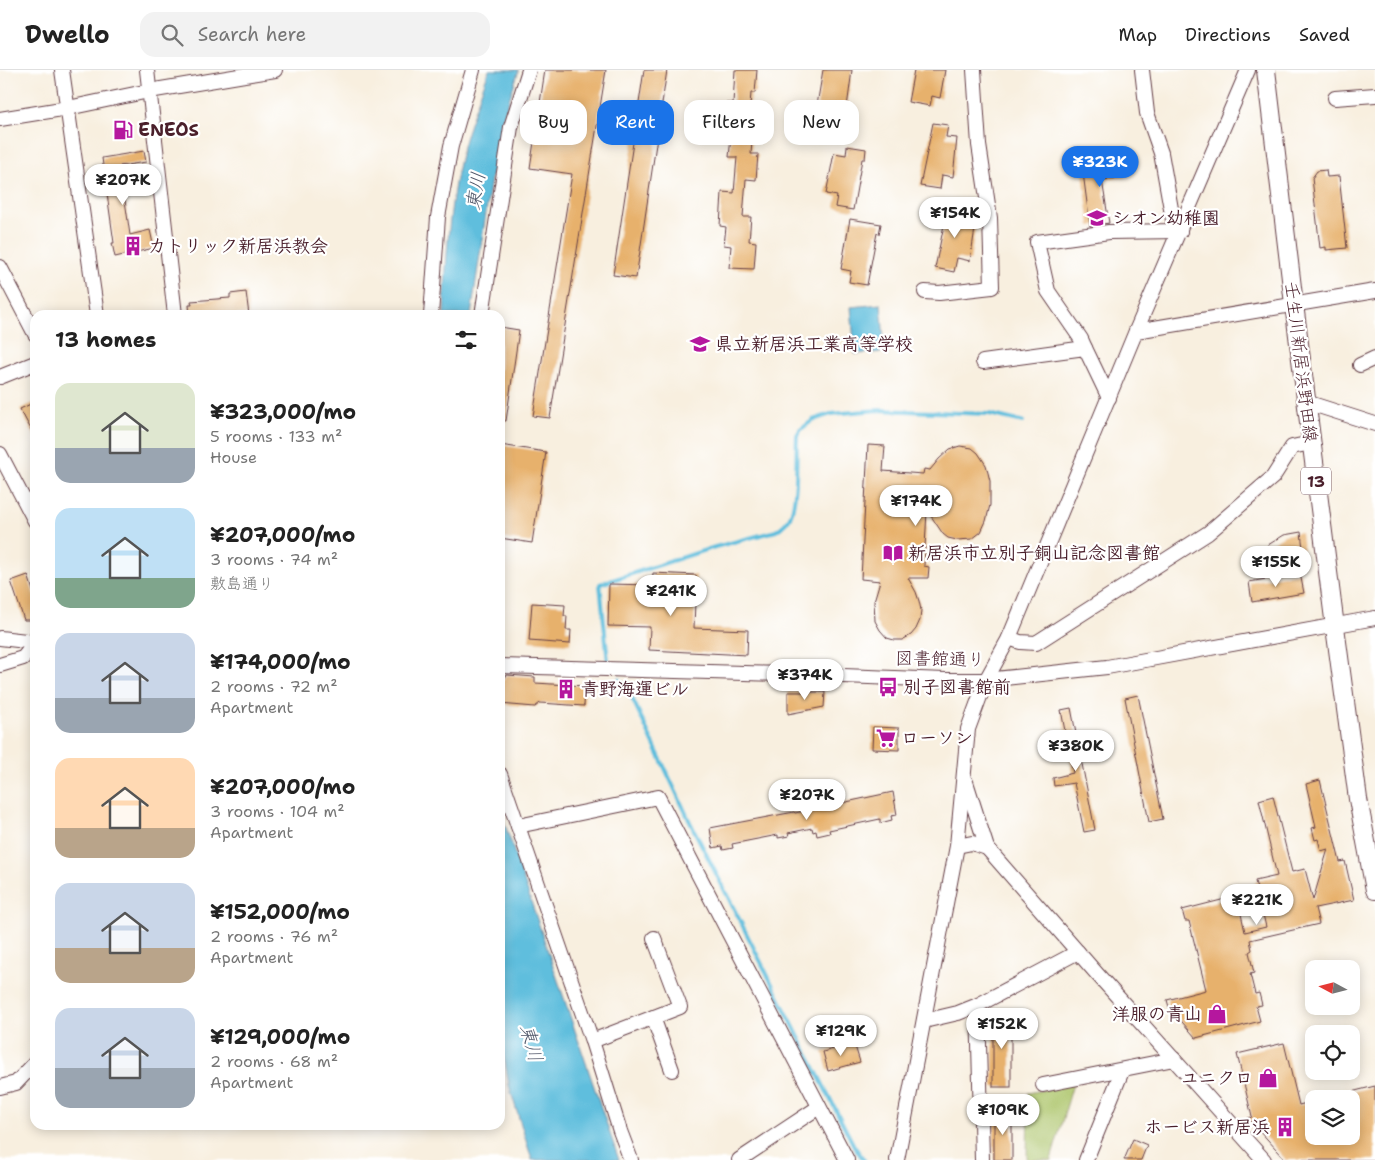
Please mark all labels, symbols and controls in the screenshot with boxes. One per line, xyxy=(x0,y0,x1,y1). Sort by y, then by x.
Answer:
search box xyxy=(140,12,490,57)
text: Dwello xyxy=(25,19,110,51)
icon: search xyxy=(158,21,186,49)
text: Search here xyxy=(198,22,306,47)
text: Map xyxy=(1119,23,1157,47)
text: Directions xyxy=(1185,23,1271,47)
text: Saved xyxy=(1299,23,1350,47)
chip: Buy xyxy=(520,100,587,145)
chip: Rent xyxy=(597,100,674,145)
chip: Filters xyxy=(684,100,774,145)
chip: New xyxy=(784,100,859,145)
place label: ENEOS xyxy=(138,118,199,142)
fuel station icon: ENEOS xyxy=(112,119,134,141)
pin: ¥323K xyxy=(1065,146,1135,188)
text: ¥323K xyxy=(1073,151,1127,172)
pin: ¥207K xyxy=(88,164,158,206)
text: ¥207K xyxy=(95,169,151,190)
water label: 東川 xyxy=(460,170,491,212)
pin: ¥154K xyxy=(920,196,990,239)
text: ¥154K xyxy=(930,202,980,223)
place label: シオン幼稚園 xyxy=(1112,206,1220,230)
school or university icon: シオン幼稚園 xyxy=(1086,207,1108,229)
place label: カトリック新居浜教会 xyxy=(148,234,328,258)
building icon: カトリック新居浜教会 xyxy=(122,235,144,257)
street label: 壬生川新居浜野田線 xyxy=(1279,280,1323,444)
text: 13 homes xyxy=(55,326,156,354)
icon: filters xyxy=(452,326,480,354)
place label: 県立新居浜工業高等学校 xyxy=(715,332,913,356)
school or university icon: 県立新居浜工業高等学校 xyxy=(689,333,711,355)
text: ¥323,000/mo xyxy=(210,398,356,426)
icon: home xyxy=(95,403,155,463)
text: 5 rooms · 133 m² xyxy=(210,426,342,447)
text: House xyxy=(210,447,257,468)
road number: 13 xyxy=(1301,468,1331,494)
pin: ¥174K xyxy=(881,484,951,527)
text: ¥174K xyxy=(890,490,942,511)
text: ¥207,000/mo xyxy=(210,521,355,549)
icon: home xyxy=(95,528,155,588)
place label: 新居浜市立別子銅山記念図書館 xyxy=(908,541,1160,565)
library icon: 新居浜市立別子銅山記念図書館 xyxy=(882,542,904,564)
pin: ¥155K xyxy=(1241,546,1311,588)
text: 3 rooms · 74 m² xyxy=(210,549,338,570)
text: ¥155K xyxy=(1252,551,1300,572)
text: 敷島通り xyxy=(210,573,274,594)
pin: ¥241K xyxy=(636,574,706,617)
text: ¥241K xyxy=(646,580,696,601)
street label: 図書館通り xyxy=(895,646,985,672)
text: ¥174,000/mo xyxy=(210,648,351,676)
icon: home xyxy=(95,653,155,713)
pin: ¥374K xyxy=(770,658,840,701)
text: ¥374K xyxy=(778,664,832,685)
place label: 別子図書館前 xyxy=(903,675,1011,699)
text: 2 rooms · 72 m² xyxy=(210,676,338,697)
bus stop icon: 別子図書館前 xyxy=(877,676,899,698)
place label: 青野海運ビル xyxy=(581,677,689,701)
building icon: 青野海運ビル xyxy=(555,678,577,700)
text: Apartment xyxy=(210,697,293,718)
place label: ローソン xyxy=(901,726,973,750)
supermarket icon: ローソン xyxy=(875,727,897,749)
pin: ¥380K xyxy=(1041,730,1111,772)
text: ¥380K xyxy=(1048,735,1104,756)
text: ¥207,000/mo xyxy=(210,773,355,801)
icon: home xyxy=(95,778,155,838)
pin: ¥207K xyxy=(772,778,842,821)
text: ¥207K xyxy=(779,784,835,805)
text: 3 rooms · 104 m² xyxy=(210,801,345,822)
text: Apartment xyxy=(210,822,293,843)
pin: ¥221K xyxy=(1222,884,1292,926)
text: ¥221K xyxy=(1232,889,1282,910)
text: ¥152,000/mo xyxy=(210,898,350,926)
icon: home xyxy=(95,903,155,963)
text: 2 rooms · 76 m² xyxy=(210,926,338,947)
text: Apartment xyxy=(210,947,293,968)
north arrow xyxy=(1305,960,1360,1015)
map controls xyxy=(1305,960,1360,1145)
place label: 洋服の青山 xyxy=(1112,1002,1202,1026)
shop icon: 洋服の青山 xyxy=(1206,1003,1228,1025)
pin: ¥152K xyxy=(967,1008,1037,1050)
text: ¥152K xyxy=(977,1013,1027,1034)
pin: ¥129K xyxy=(806,1014,876,1057)
text: ¥129K xyxy=(816,1020,866,1041)
water label: 東川 xyxy=(515,1022,549,1065)
text: ¥129,000/mo xyxy=(210,1023,350,1051)
button: locate xyxy=(1305,1025,1360,1080)
icon: home xyxy=(95,1028,155,1088)
text: 2 rooms · 68 m² xyxy=(210,1051,338,1072)
place label: ユニクロ xyxy=(1181,1066,1253,1090)
shop icon: ユニクロ xyxy=(1257,1067,1279,1089)
text: Apartment xyxy=(210,1072,293,1093)
button: layers xyxy=(1305,1090,1360,1145)
pin: ¥109K xyxy=(968,1094,1038,1136)
text: ¥109K xyxy=(978,1099,1028,1120)
place label: ホービス新居浜 xyxy=(1144,1115,1270,1139)
building icon: ホービス新居浜 xyxy=(1274,1116,1296,1138)

